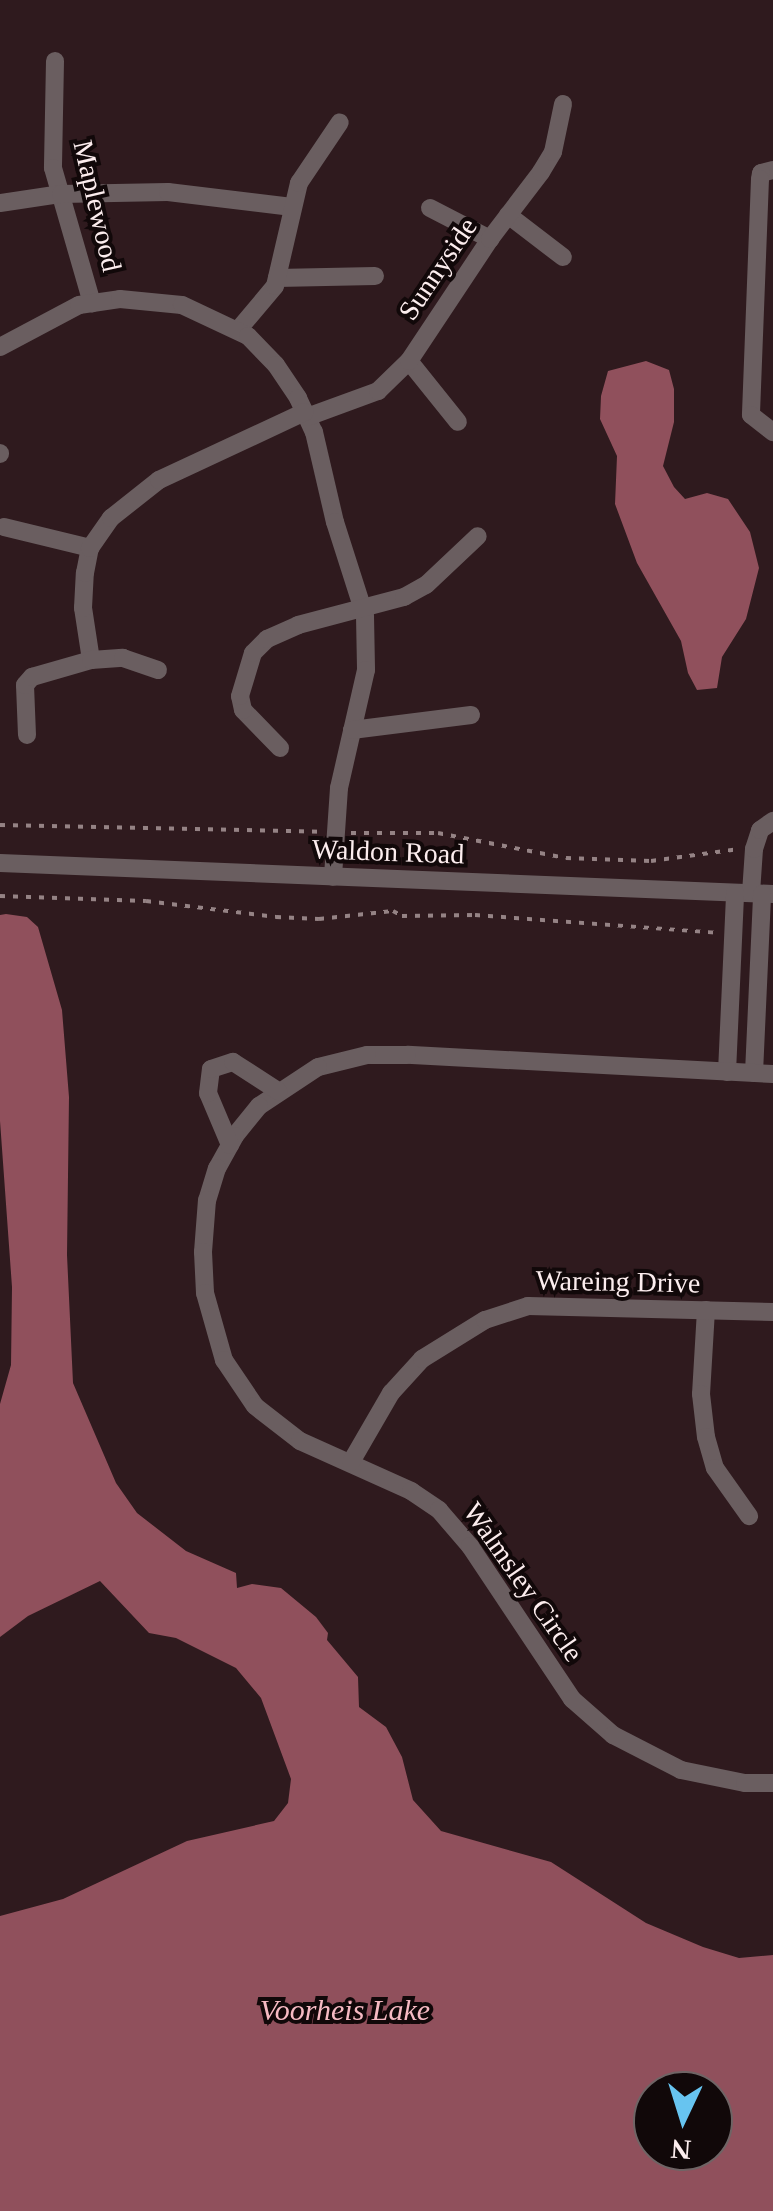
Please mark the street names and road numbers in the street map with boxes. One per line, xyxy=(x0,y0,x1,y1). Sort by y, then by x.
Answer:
street label: Maplewood xyxy=(66,137,128,275)
street label: Sunnyside xyxy=(391,211,485,327)
street label: Waldon Road xyxy=(311,833,465,871)
street label: Wareing Drive xyxy=(535,1264,701,1300)
street label: Walmsley Circle xyxy=(456,1496,590,1668)

